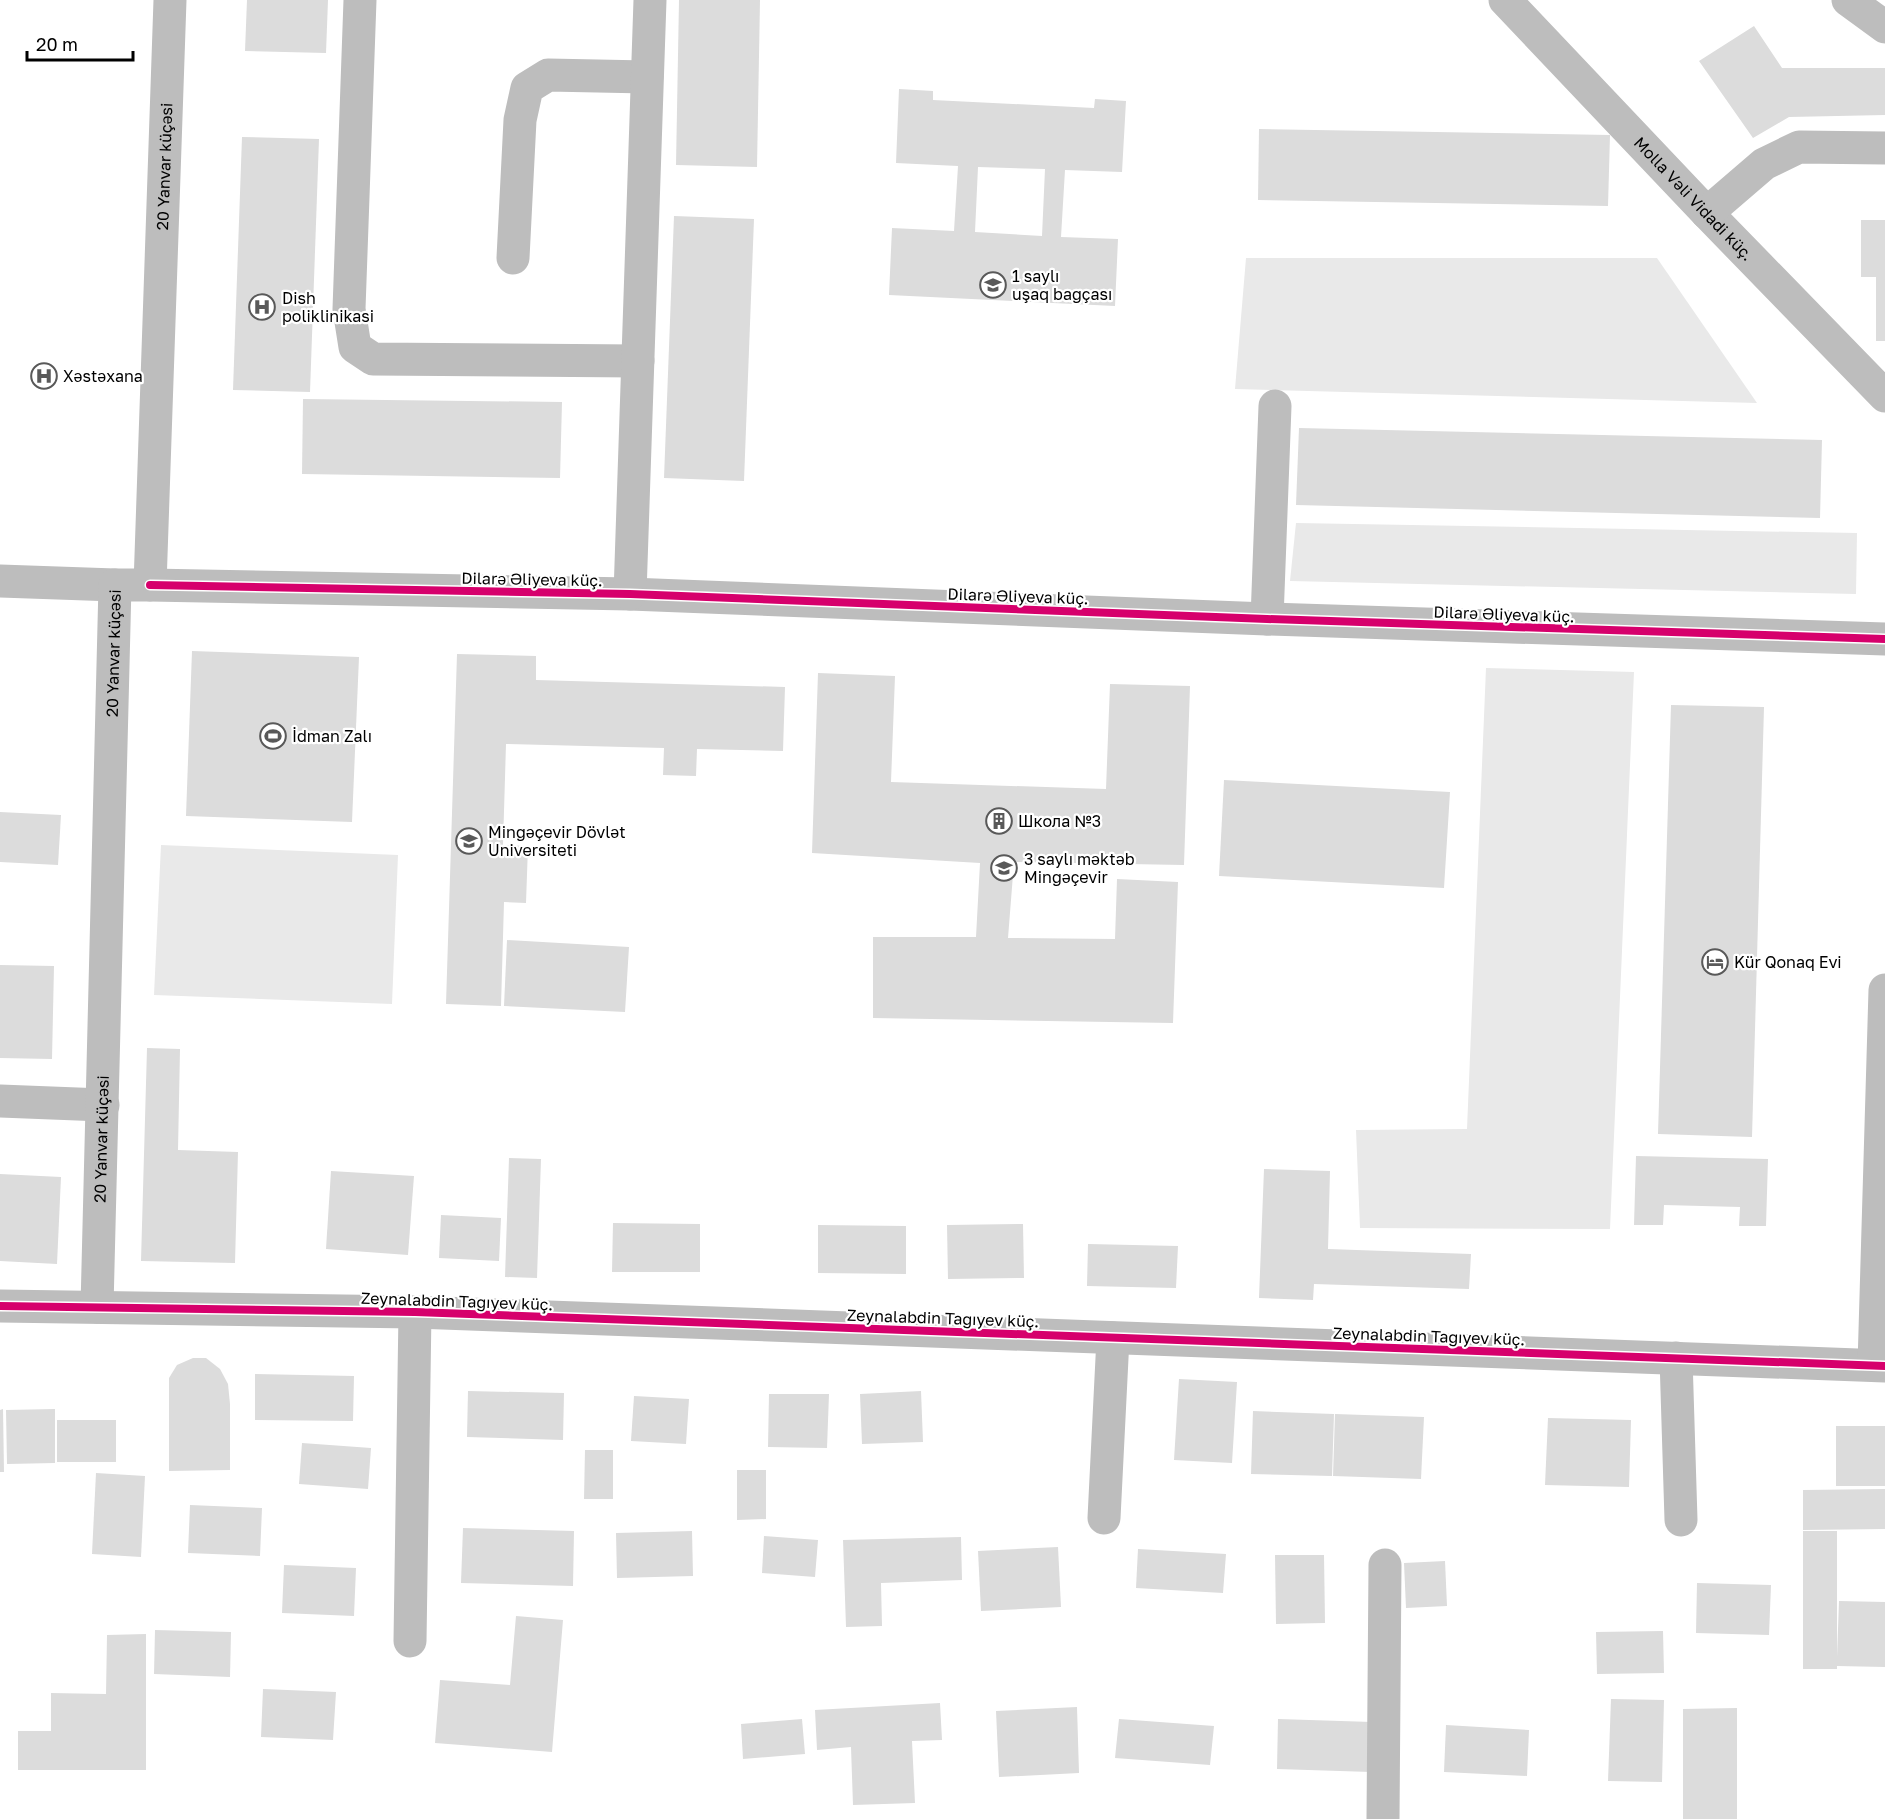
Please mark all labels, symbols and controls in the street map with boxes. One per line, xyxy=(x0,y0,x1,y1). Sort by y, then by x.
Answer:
scale bar xyxy=(27,24,134,62)
text: 20 m xyxy=(36,33,78,55)
street label: 20 Yanvar küçəsi xyxy=(152,102,176,231)
street label: Molla Vəli Vidadi küç. xyxy=(1630,133,1758,265)
place label: 1 saylı uşaq bağçası xyxy=(1012,266,1112,304)
school or university icon: 1 saylı uşaq bağçası xyxy=(978,270,1008,300)
place label: Dish poliklinikasi xyxy=(282,288,374,326)
hospital icon: Dish poliklinikasi xyxy=(247,292,277,322)
hospital icon: Xəstəxana xyxy=(29,361,59,391)
place label: Xəstəxana xyxy=(63,366,143,386)
street label: Dilarə Əliyeva küç. xyxy=(461,568,603,590)
street label: Dilarə Əliyeva küç. xyxy=(947,584,1089,608)
street label: 20 Yanvar küçəsi xyxy=(102,589,125,717)
street label: Dilarə Əliyeva küç. xyxy=(1433,602,1575,626)
sports icon: İdman Zalı xyxy=(258,721,288,751)
place label: İdman Zalı xyxy=(292,726,372,746)
building icon: Школа №3 xyxy=(984,806,1014,836)
place label: Школа №3 xyxy=(1018,811,1101,831)
place label: Mingəçevir Dövlət Universiteti xyxy=(488,822,626,860)
school or university icon: Mingəçevir Dövlət Universiteti xyxy=(454,826,484,856)
place label: 3 saylı məktəb Mingəçevir xyxy=(1024,849,1135,887)
school or university icon: 3 saylı məktəb Mingəçevir xyxy=(989,853,1019,883)
hotel icon: Kür Qonaq Evi xyxy=(1700,947,1730,977)
place label: Kür Qonaq Evi xyxy=(1734,952,1842,972)
street label: 20 Yanvar küçəsi xyxy=(90,1075,113,1203)
street label: Zeynalabdin Tağıyev küç. xyxy=(361,1288,553,1314)
street label: Zeynalabdin Tağıyev küç. xyxy=(847,1305,1039,1331)
street label: Zeynalabdin Tağıyev küç. xyxy=(1333,1323,1525,1349)

